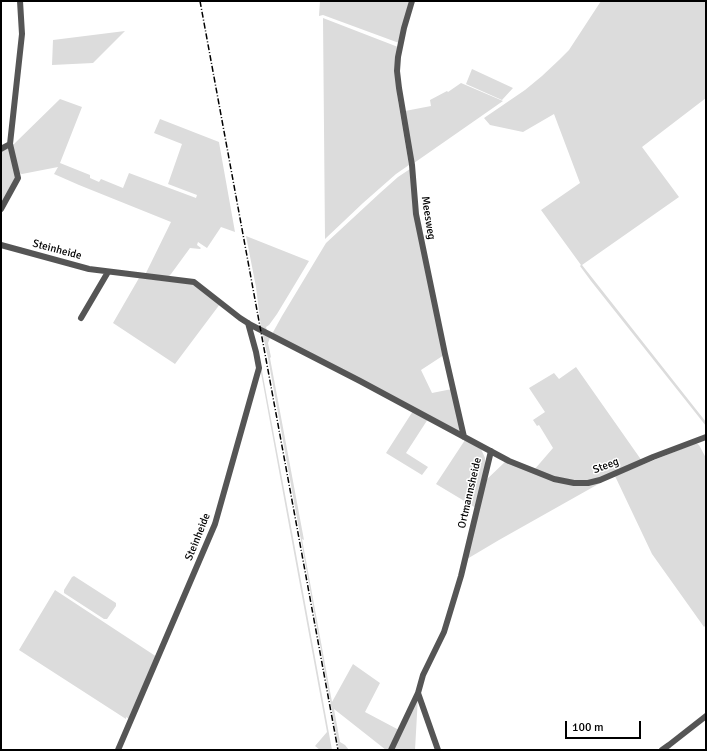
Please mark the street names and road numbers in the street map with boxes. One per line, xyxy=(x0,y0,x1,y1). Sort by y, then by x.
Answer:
street label: Meesweg xyxy=(418,195,438,241)
street label: Steinheide xyxy=(31,237,83,263)
street label: Steeg xyxy=(591,455,621,477)
street label: Ortmannsheide xyxy=(455,456,485,530)
street label: Steinheide xyxy=(182,511,214,563)

